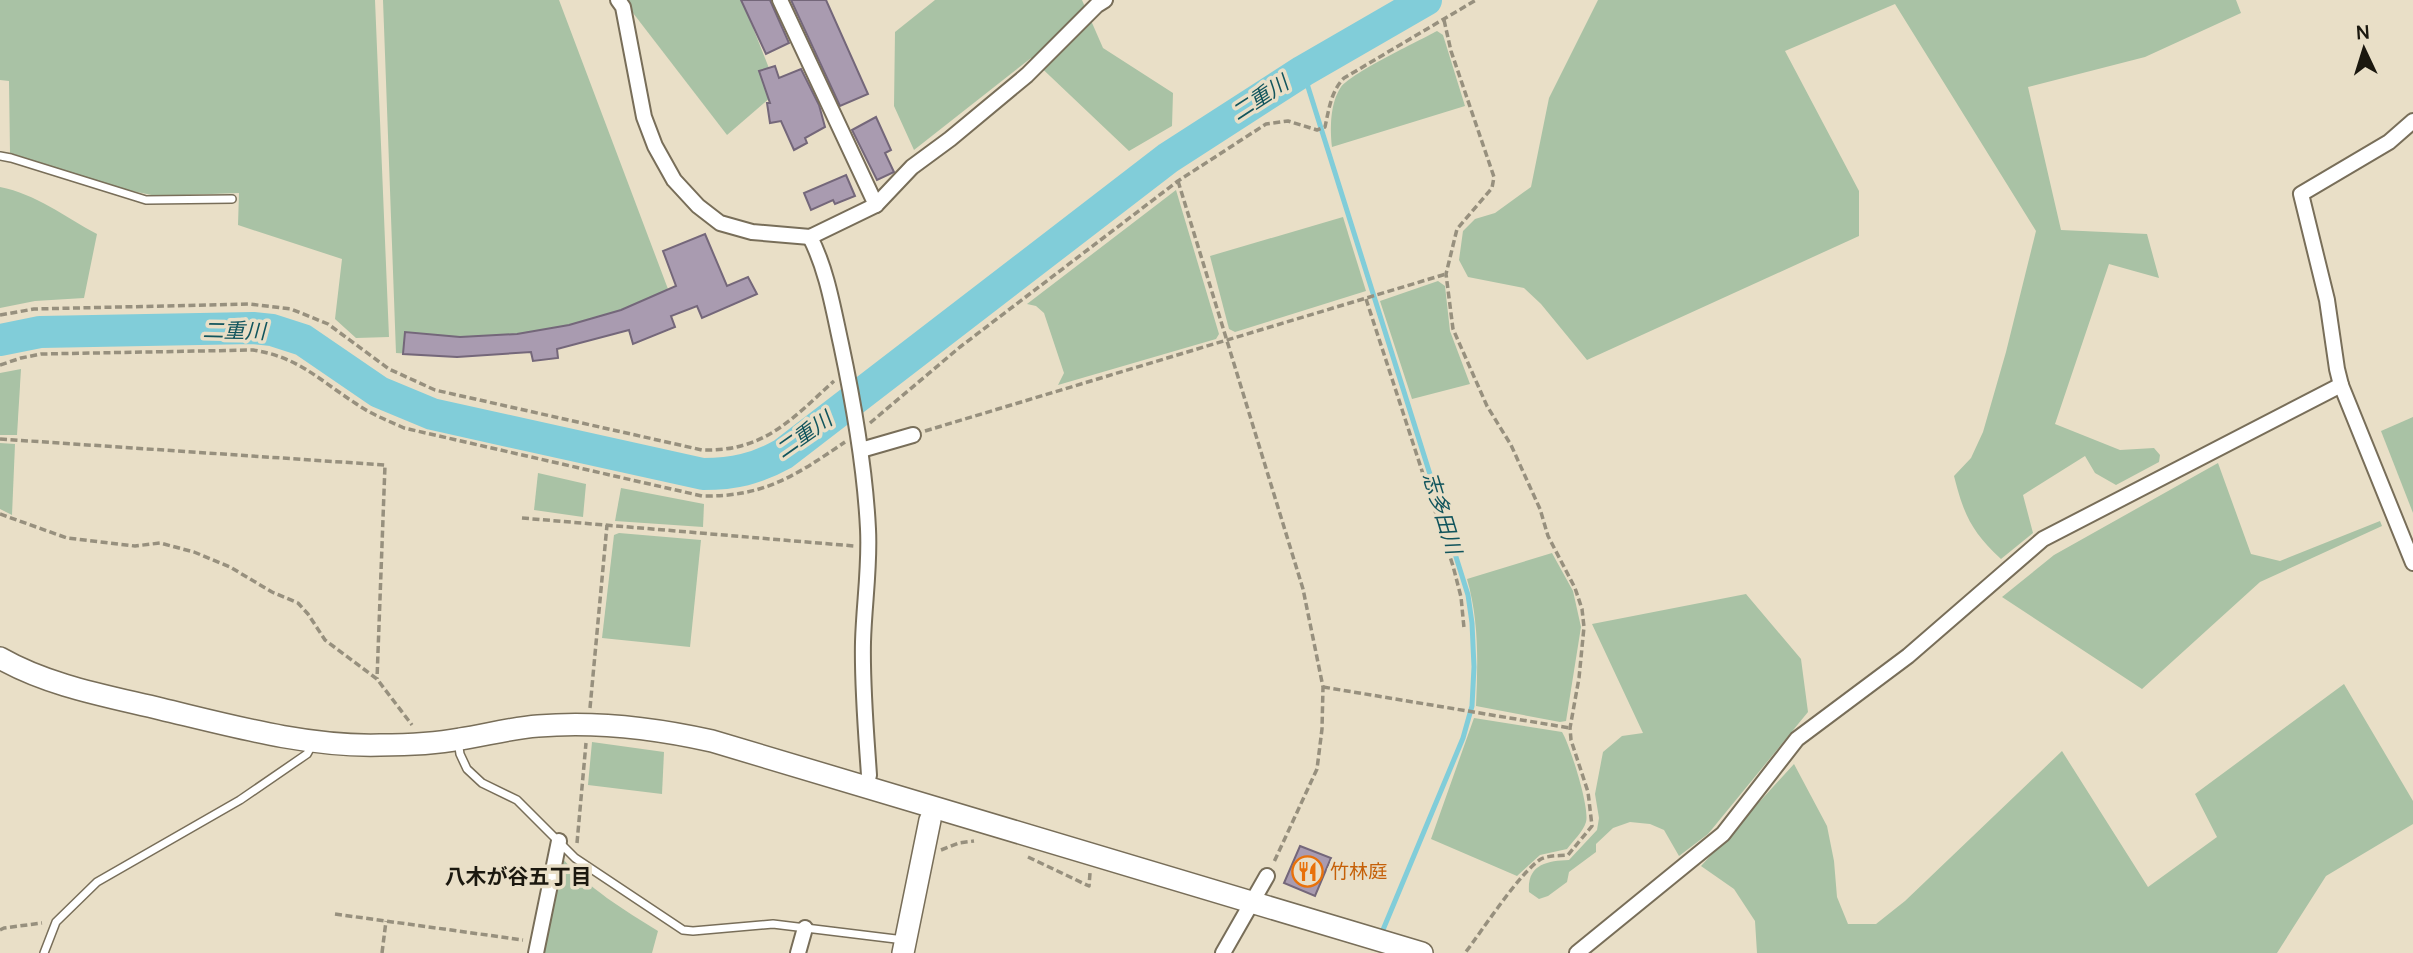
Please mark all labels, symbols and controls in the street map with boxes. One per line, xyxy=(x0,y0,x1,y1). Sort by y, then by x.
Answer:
north arrow xyxy=(2329,14,2399,84)
text: N xyxy=(2355,19,2371,45)
water label: 二重川 xyxy=(1225,67,1295,126)
water label: 二重川 xyxy=(202,315,268,345)
water label: 二重川 xyxy=(770,403,839,464)
water label: 志多田川 xyxy=(1417,468,1469,559)
restaurant icon: 竹林庭 xyxy=(1290,854,1324,888)
place label: 竹林庭 xyxy=(1330,858,1387,884)
district label: 八木が谷五丁目 xyxy=(445,862,592,890)

